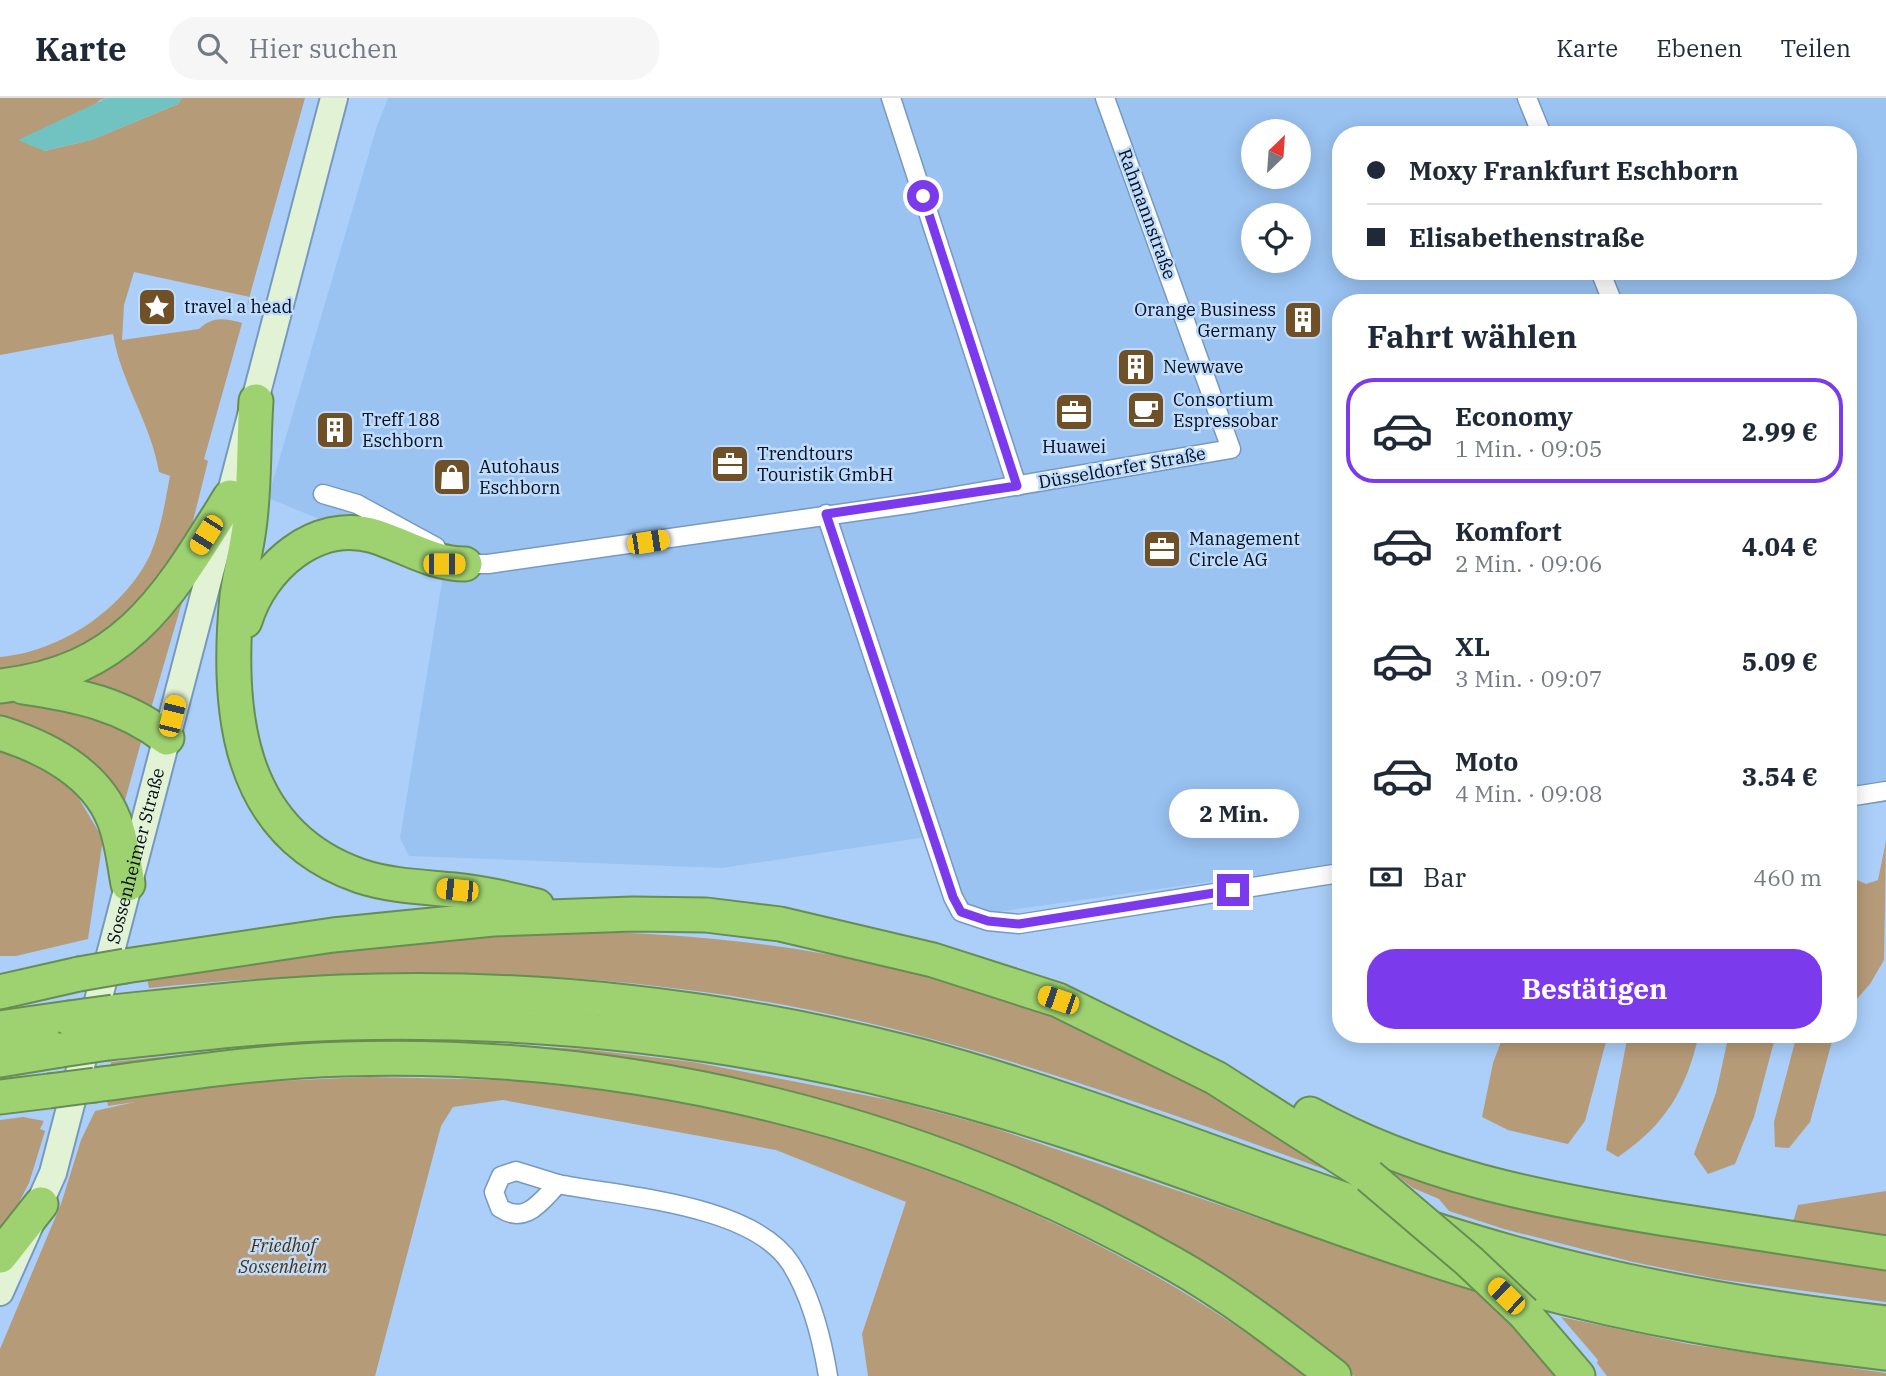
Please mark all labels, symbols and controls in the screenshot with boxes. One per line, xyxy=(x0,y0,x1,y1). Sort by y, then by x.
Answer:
search box xyxy=(169,17,659,80)
text: Karte xyxy=(35,27,127,70)
icon: search xyxy=(193,29,231,67)
text: Hier suchen xyxy=(249,31,398,65)
text: Karte xyxy=(1556,32,1618,64)
text: Ebenen xyxy=(1656,32,1743,64)
text: Teilen xyxy=(1781,32,1851,64)
north arrow xyxy=(1241,119,1311,189)
map controls xyxy=(1241,119,1311,273)
street label: Rahmannstraße xyxy=(1113,145,1182,282)
text: Moxy Frankfurt Eschborn xyxy=(1409,153,1739,187)
route start xyxy=(907,180,939,212)
button: locate xyxy=(1241,203,1311,273)
text: Elisabethenstraße xyxy=(1409,220,1645,254)
place icon: travel a head xyxy=(136,286,178,328)
place label: travel a head xyxy=(184,295,292,318)
place label: Orange Business Germany xyxy=(1134,298,1276,342)
building icon: Orange Business Germany xyxy=(1282,299,1324,341)
text: Fahrt wählen xyxy=(1367,315,1577,357)
building icon: Newwave xyxy=(1115,346,1157,388)
place label: Newwave xyxy=(1163,355,1243,378)
place label: Consortium Espressobar xyxy=(1173,388,1278,432)
cafe icon: Consortium Espressobar xyxy=(1125,389,1167,431)
office icon: Huawei xyxy=(1053,391,1095,433)
icon: car xyxy=(1371,399,1434,462)
text: Economy xyxy=(1455,399,1573,433)
place label: Treff 188 Eschborn xyxy=(362,408,443,452)
building icon: Treff 188 Eschborn xyxy=(314,409,356,451)
text: 2.99 € xyxy=(1742,414,1818,448)
text: 1 Min. · 09:05 xyxy=(1455,433,1602,463)
place label: Huawei xyxy=(1042,435,1106,458)
street label: Düsseldorfer Straße xyxy=(1036,441,1207,494)
place label: Trendtours Touristik GmbH xyxy=(757,442,893,486)
office icon: Trendtours Touristik GmbH xyxy=(709,443,751,485)
place label: Autohaus Eschborn xyxy=(479,455,560,499)
shop icon: Autohaus Eschborn xyxy=(431,456,473,498)
car xyxy=(186,512,227,558)
icon: car xyxy=(1371,514,1434,577)
text: Komfort xyxy=(1455,514,1562,548)
place label: Management Circle AG xyxy=(1189,527,1300,571)
car xyxy=(626,528,671,556)
office icon: Management Circle AG xyxy=(1141,528,1183,570)
text: 4.04 € xyxy=(1742,529,1818,563)
text: 2 Min. · 09:06 xyxy=(1455,548,1602,578)
car xyxy=(424,554,466,575)
icon: car xyxy=(1371,629,1434,692)
text: XL xyxy=(1455,629,1490,663)
text: 5.09 € xyxy=(1742,644,1818,678)
text: 3 Min. · 09:07 xyxy=(1455,663,1602,693)
car xyxy=(157,693,188,739)
icon: car xyxy=(1371,744,1434,807)
text: Moto xyxy=(1455,744,1518,778)
text: 3.54 € xyxy=(1742,759,1818,793)
street label: Sossenheimer Straße xyxy=(101,765,169,946)
text: 4 Min. · 09:08 xyxy=(1455,778,1602,808)
callout: 2 Min. xyxy=(1168,788,1298,838)
text: 2 Min. xyxy=(1199,798,1269,828)
icon: cash xyxy=(1367,858,1405,896)
text: Bar xyxy=(1423,860,1466,894)
text: 460 m xyxy=(1753,862,1822,892)
route end xyxy=(1217,874,1249,906)
car xyxy=(436,877,479,903)
button: Bestätigen xyxy=(1367,949,1822,1029)
car xyxy=(1035,983,1082,1017)
park label: Friedhof Sossenheim xyxy=(238,1234,327,1278)
car xyxy=(1484,1274,1529,1318)

